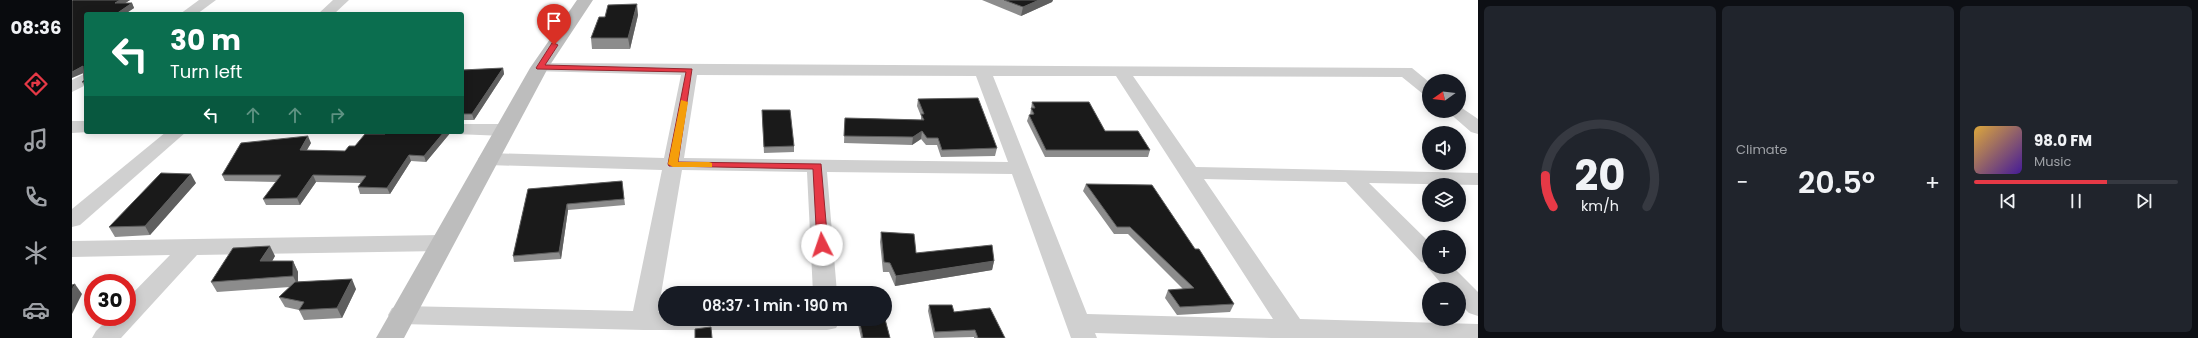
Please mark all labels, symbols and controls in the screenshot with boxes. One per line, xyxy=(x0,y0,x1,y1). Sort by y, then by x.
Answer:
pin xyxy=(537,4,571,45)
icon: arrive xyxy=(543,10,565,32)
text: 08:36 xyxy=(11,15,61,40)
text: 30 m xyxy=(170,21,241,60)
icon: left xyxy=(104,28,156,80)
text: Turn left xyxy=(170,59,242,84)
icon: directions xyxy=(22,70,50,98)
north arrow xyxy=(1422,74,1466,118)
map controls xyxy=(1422,74,1466,326)
icon: left xyxy=(200,104,222,126)
icon: ahead xyxy=(242,104,264,126)
icon: ahead xyxy=(284,104,306,126)
icon: right xyxy=(326,104,348,126)
icon: music xyxy=(22,126,50,154)
button: sound xyxy=(1422,126,1466,170)
text: 98.0 FM xyxy=(2034,130,2092,151)
text: Climate xyxy=(1736,140,1787,159)
text: 20 xyxy=(1575,146,1625,205)
text: Music xyxy=(2034,152,2071,171)
text: 20.5° xyxy=(1798,161,1875,204)
text: − xyxy=(1736,167,1748,198)
text: + xyxy=(1925,167,1940,198)
button: layers xyxy=(1422,178,1466,222)
icon: phone xyxy=(22,183,50,211)
icon: previous xyxy=(1997,190,2019,212)
icon: pause xyxy=(2065,190,2087,212)
icon: next xyxy=(2133,190,2155,212)
text: km/h xyxy=(1581,196,1619,216)
position arrow xyxy=(801,224,843,266)
button: + xyxy=(1422,230,1466,274)
icon: climate xyxy=(22,239,50,267)
speed limit sign: 30 xyxy=(84,274,136,326)
button: − xyxy=(1422,282,1466,326)
text: 08:37 · 1 min · 190 m xyxy=(702,295,848,316)
icon: car xyxy=(22,296,50,324)

